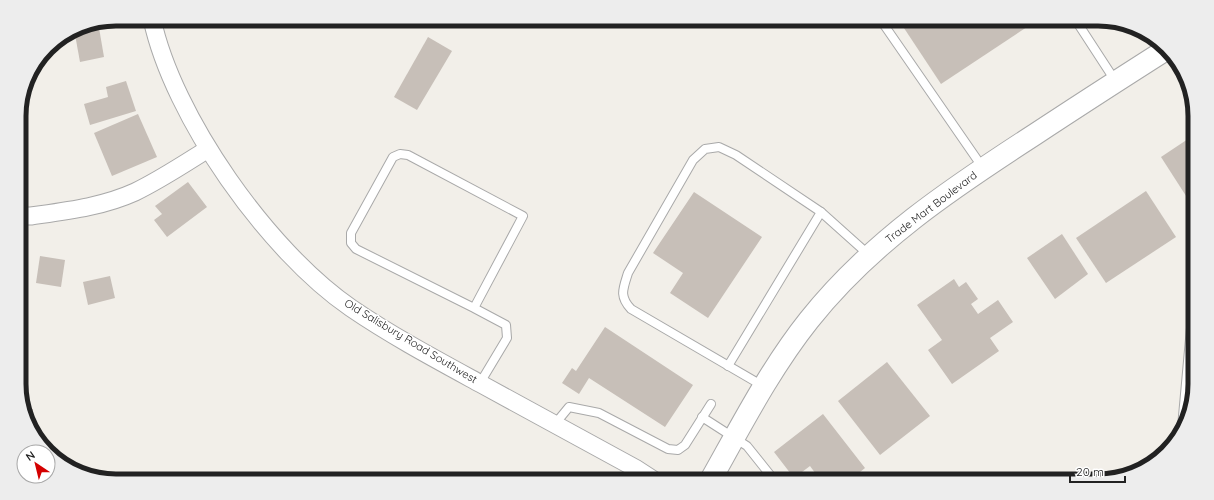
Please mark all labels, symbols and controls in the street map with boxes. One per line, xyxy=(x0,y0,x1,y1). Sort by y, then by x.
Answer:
street label: Trade Mart Boulevard xyxy=(882,168,980,246)
street label: Old Salisbury Road Southwest xyxy=(342,296,480,386)
north arrow xyxy=(16,444,56,484)
text: N xyxy=(23,448,38,464)
scale bar xyxy=(1070,458,1125,484)
text: 20 m xyxy=(1076,464,1104,479)

